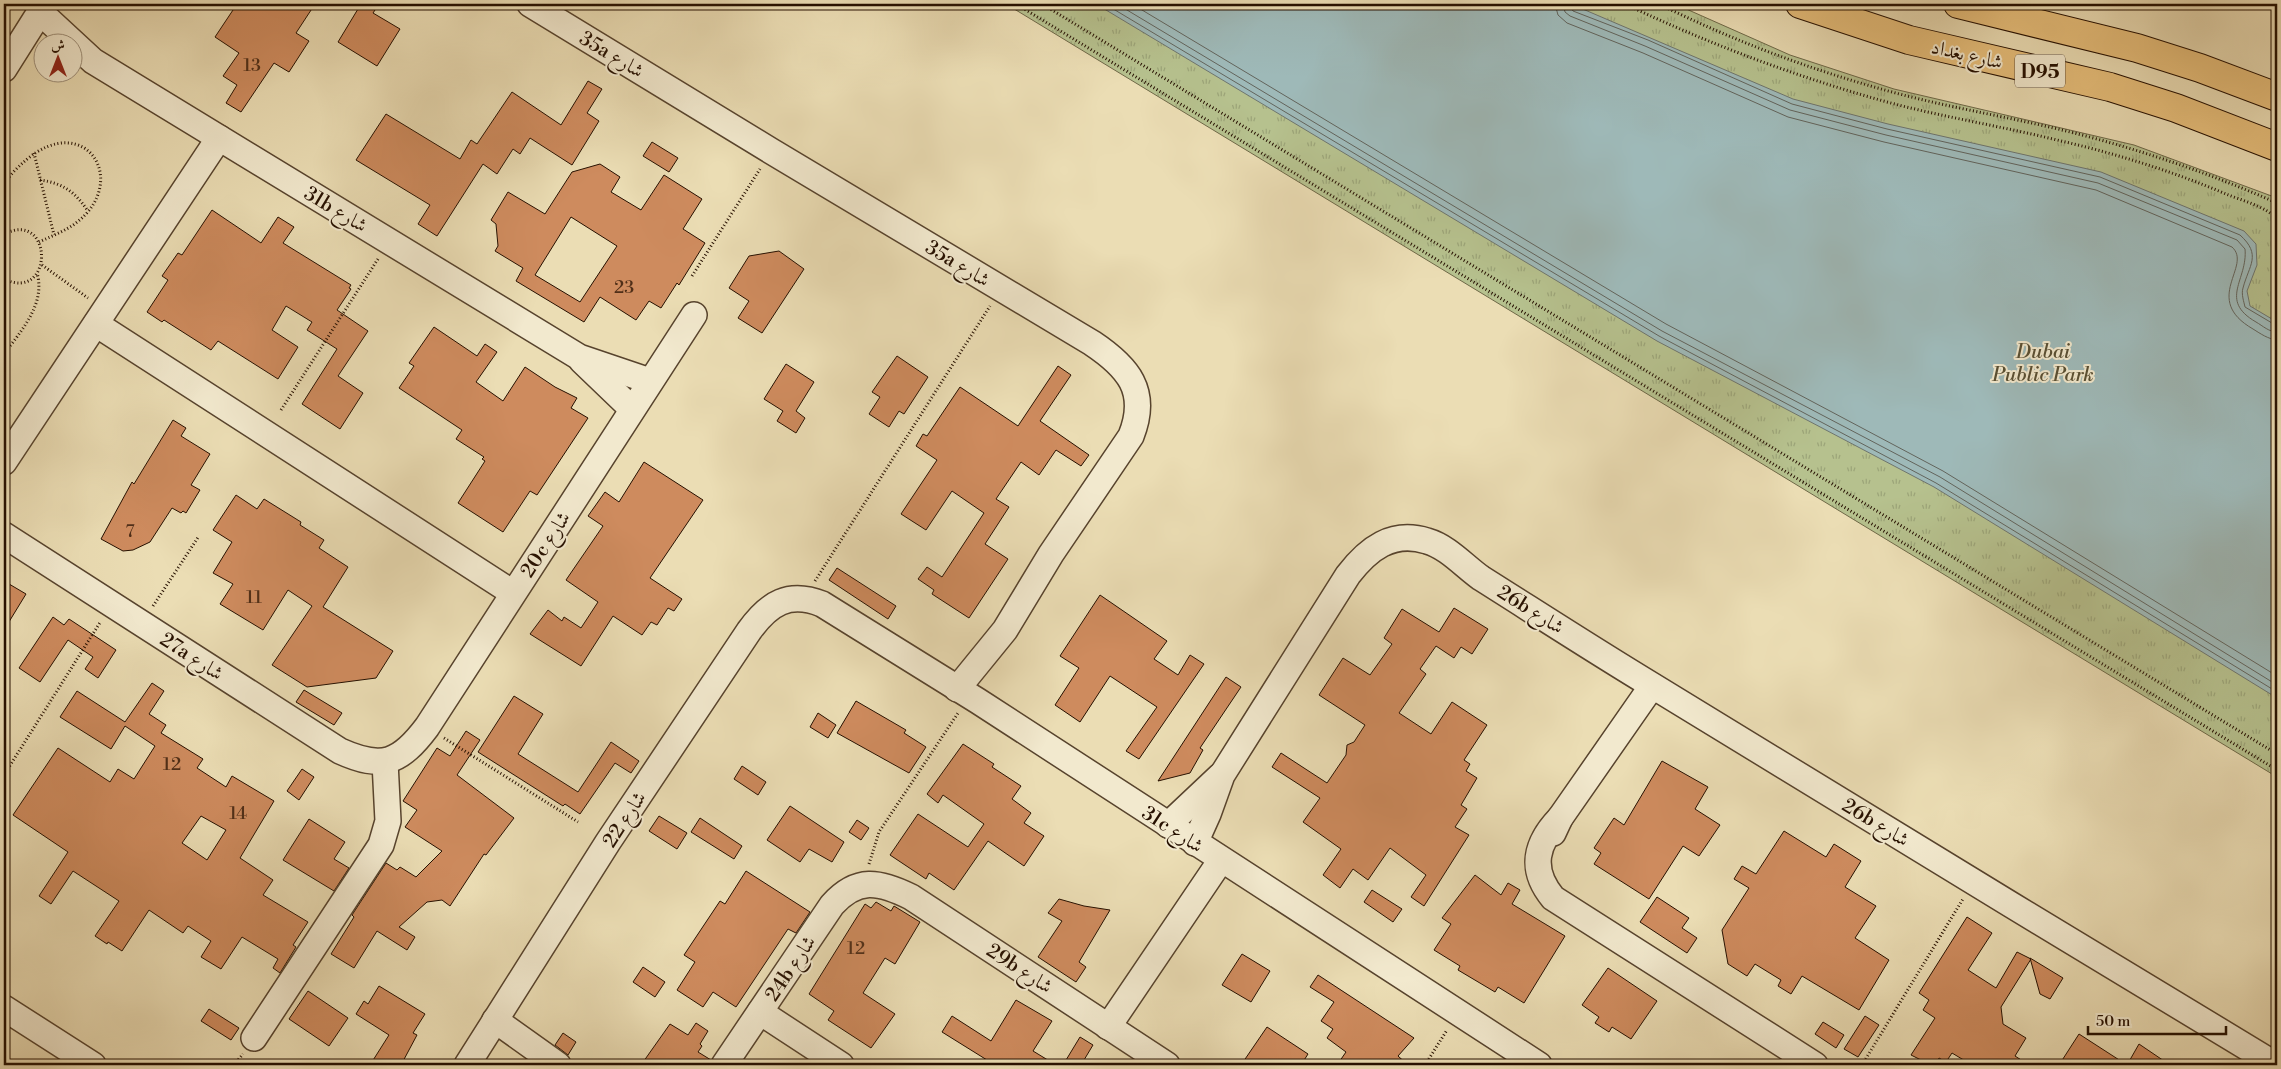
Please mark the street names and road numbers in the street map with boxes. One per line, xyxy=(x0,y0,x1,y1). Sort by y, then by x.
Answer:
street label: 35a شارع xyxy=(572,26,648,88)
street label: شارع بغداد xyxy=(1928,35,2005,80)
road number: D95 xyxy=(2015,54,2065,88)
street label: 31b شارع xyxy=(297,182,371,242)
street label: 35a شارع xyxy=(918,235,994,297)
street label: 20c شارع xyxy=(516,507,580,585)
street label: 26b شارع xyxy=(1490,580,1568,644)
street label: 27a شارع xyxy=(153,628,228,690)
street label: شارع 22 xyxy=(598,787,656,855)
street label: 26b شارع xyxy=(1835,794,1913,856)
street label: 31c شارع xyxy=(1135,801,1208,863)
street label: 24b شارع xyxy=(760,931,826,1009)
street label: 29b شارع xyxy=(979,939,1057,1003)

